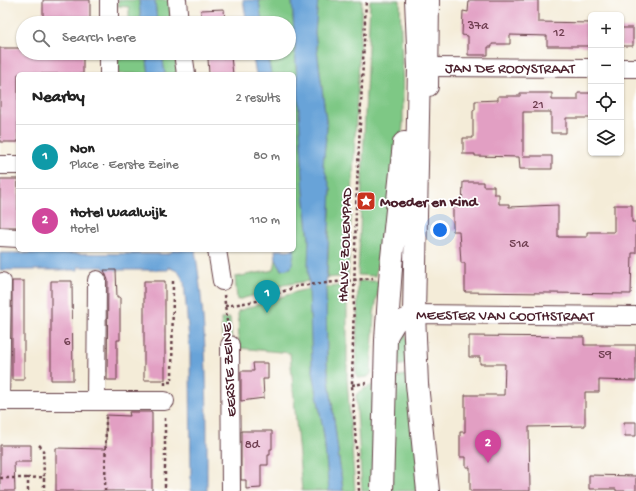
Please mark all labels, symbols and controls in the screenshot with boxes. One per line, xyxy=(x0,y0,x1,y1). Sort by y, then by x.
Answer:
map controls xyxy=(588,12,624,156)
button: + xyxy=(588,12,624,48)
search box xyxy=(16,16,296,60)
house number: 37a xyxy=(467,19,489,34)
house number: 12 xyxy=(552,26,565,41)
icon: search xyxy=(30,27,52,49)
text: Search here xyxy=(62,29,136,47)
button: − xyxy=(588,48,624,84)
street label: JAN DE ROOYSTRAAT xyxy=(445,60,576,79)
button: locate xyxy=(588,84,624,120)
text: Nearby xyxy=(32,88,85,108)
text: 2 results xyxy=(235,91,280,106)
house number: 21 xyxy=(532,98,544,113)
button: layers xyxy=(588,120,624,156)
text: Non xyxy=(70,140,95,158)
text: 1 xyxy=(42,149,48,164)
text: 80 m xyxy=(253,149,280,164)
text: Place · Eerste Zeine xyxy=(70,158,179,173)
street label: HALVE ZOLENPAD xyxy=(335,187,357,303)
place icon: Moeder en Kind xyxy=(355,190,377,212)
place label: Moeder en Kind xyxy=(380,194,479,212)
text: Hotel Waalwijk xyxy=(70,204,166,222)
text: 2 xyxy=(42,213,48,228)
text: 110 m xyxy=(250,213,280,228)
your location xyxy=(430,220,450,240)
text: Hotel xyxy=(70,222,99,237)
house number: 51a xyxy=(509,237,529,252)
pin: 1 xyxy=(254,280,280,313)
street label: MEESTER VAN COOTHSTRAAT xyxy=(416,307,595,327)
street label: EERSTE ZEINE xyxy=(219,322,241,417)
house number: 6 xyxy=(64,335,71,350)
house number: 59 xyxy=(598,348,612,363)
pin: 2 xyxy=(475,430,501,463)
house number: 8d xyxy=(245,438,261,453)

